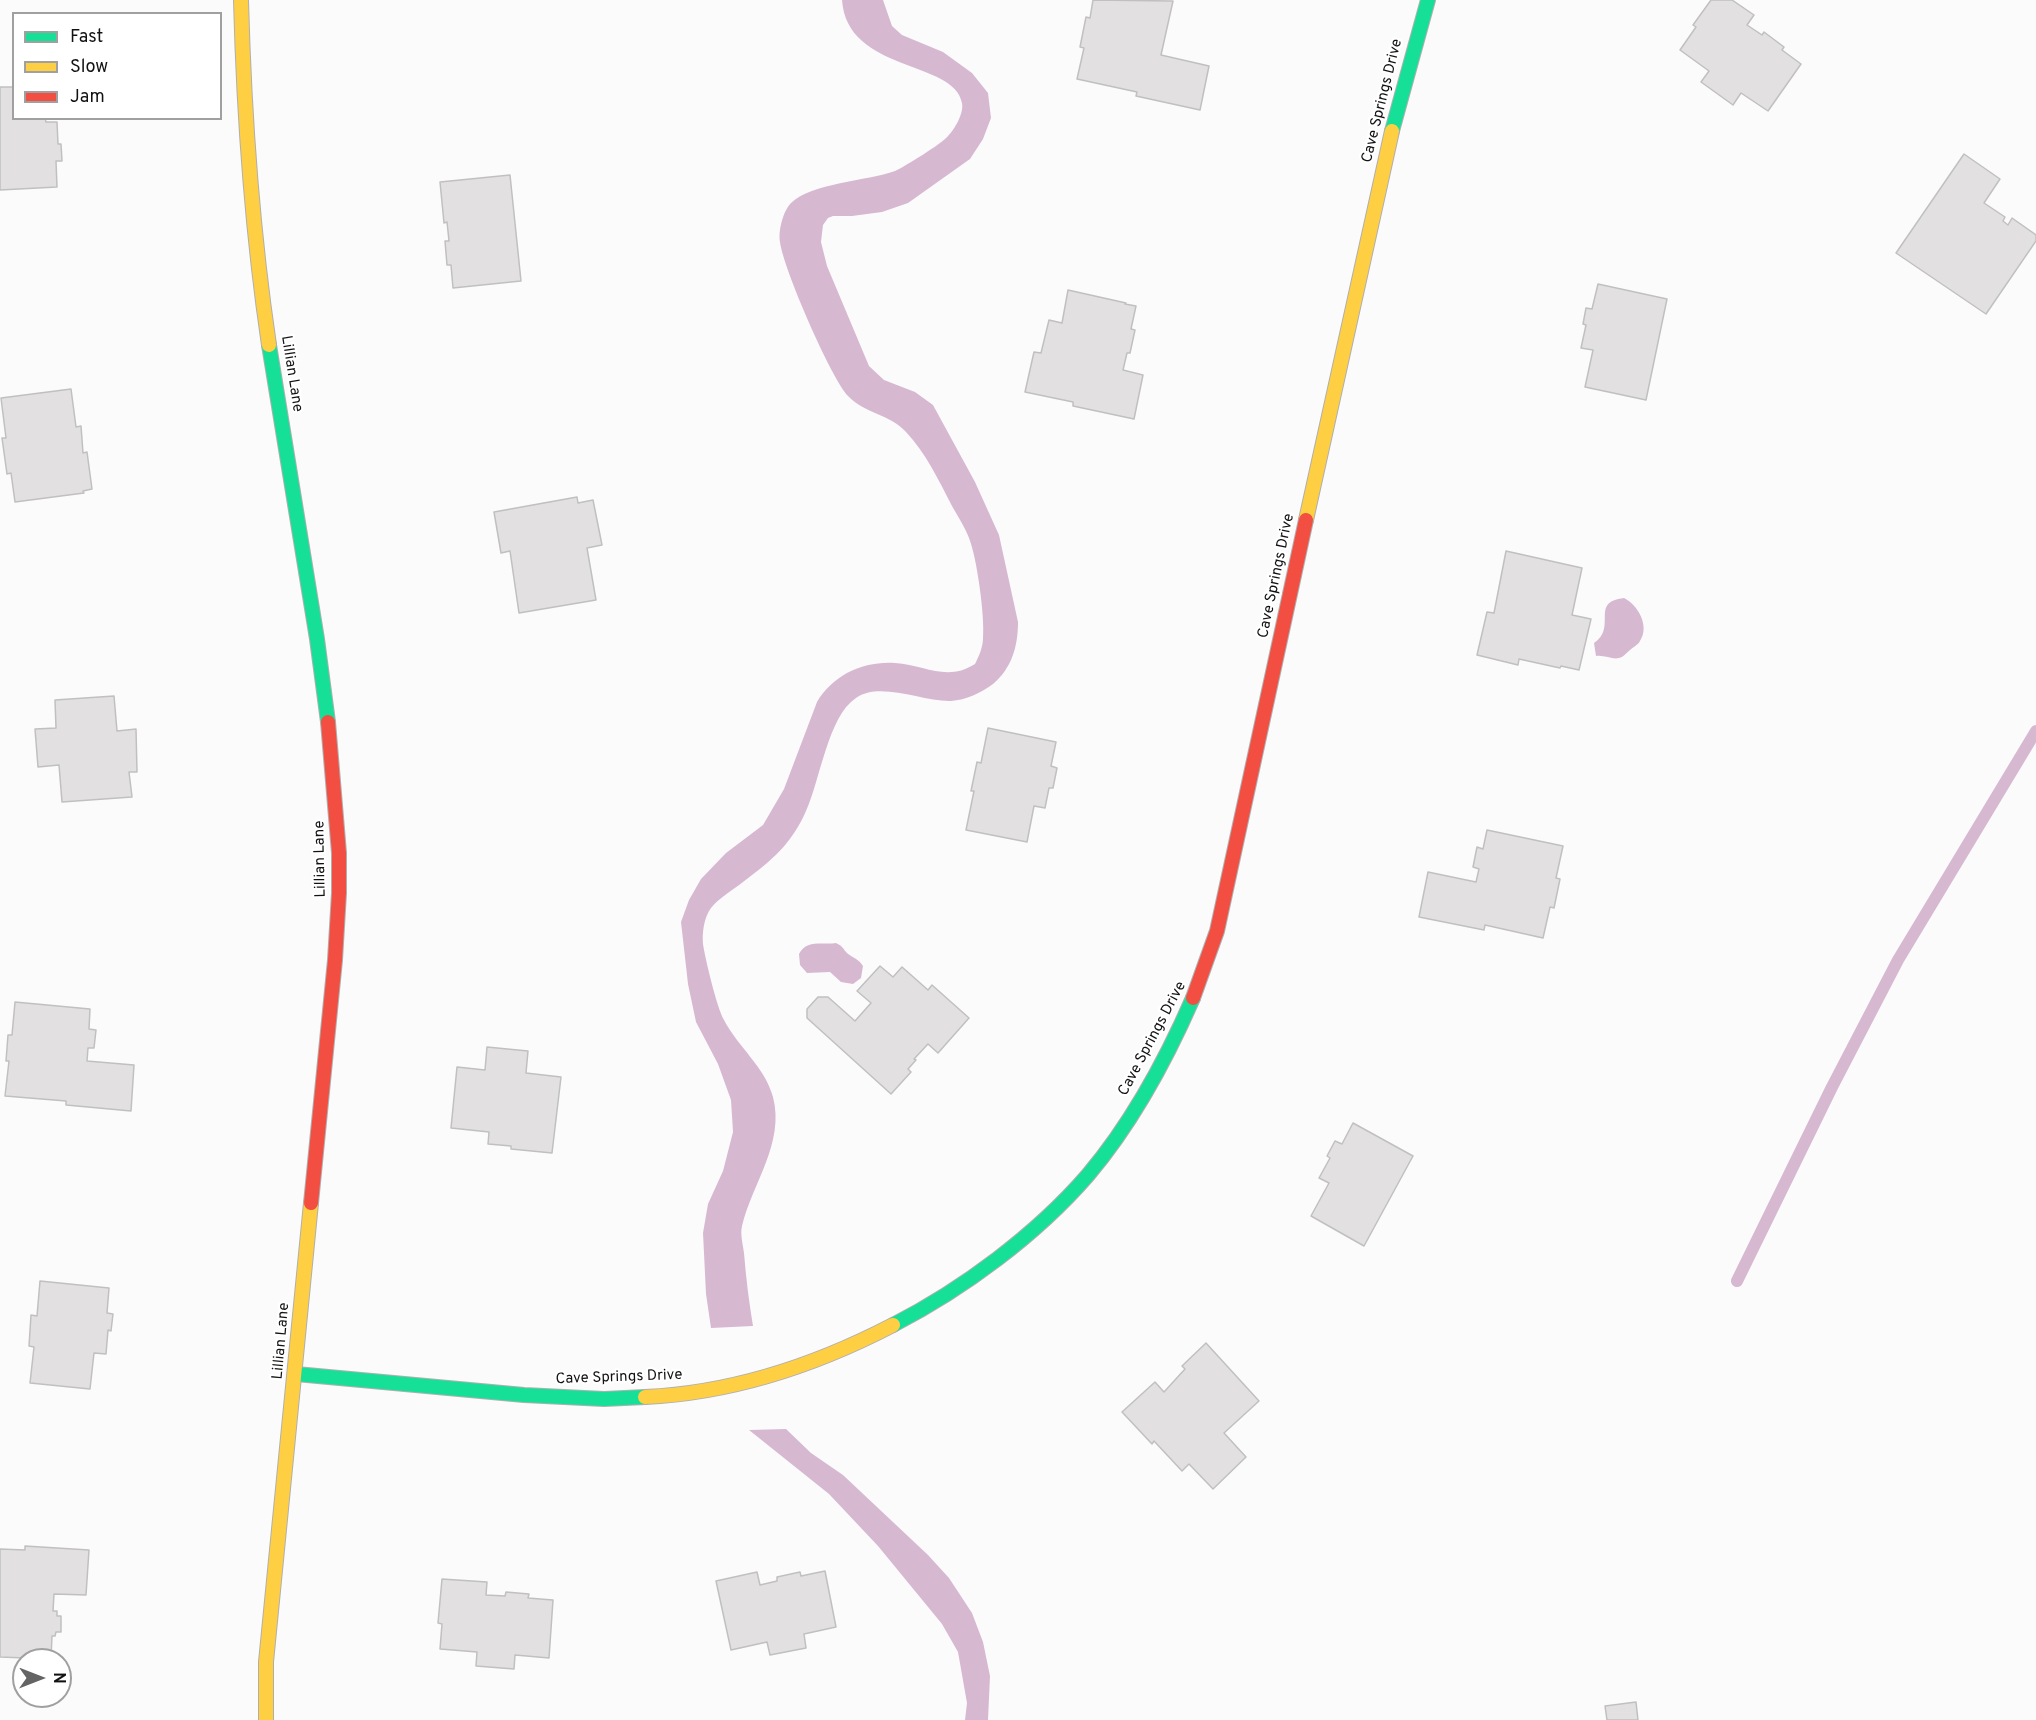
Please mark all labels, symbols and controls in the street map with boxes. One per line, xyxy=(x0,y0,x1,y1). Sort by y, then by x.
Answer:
legend xyxy=(12,12,222,120)
text: Fast xyxy=(70,26,103,49)
street label: Cave Springs Drive xyxy=(1359,37,1407,165)
text: Slow xyxy=(70,56,108,79)
text: Jam xyxy=(70,86,105,109)
street label: Lillian Lane xyxy=(276,335,306,413)
street label: Cave Springs Drive xyxy=(1255,512,1299,640)
street label: Lillian Lane xyxy=(311,820,331,898)
street label: Cave Springs Drive xyxy=(1115,979,1191,1099)
street label: Lillian Lane xyxy=(270,1302,294,1380)
street label: Cave Springs Drive xyxy=(555,1367,683,1389)
north arrow xyxy=(12,1648,72,1708)
text: N xyxy=(48,1672,68,1684)

